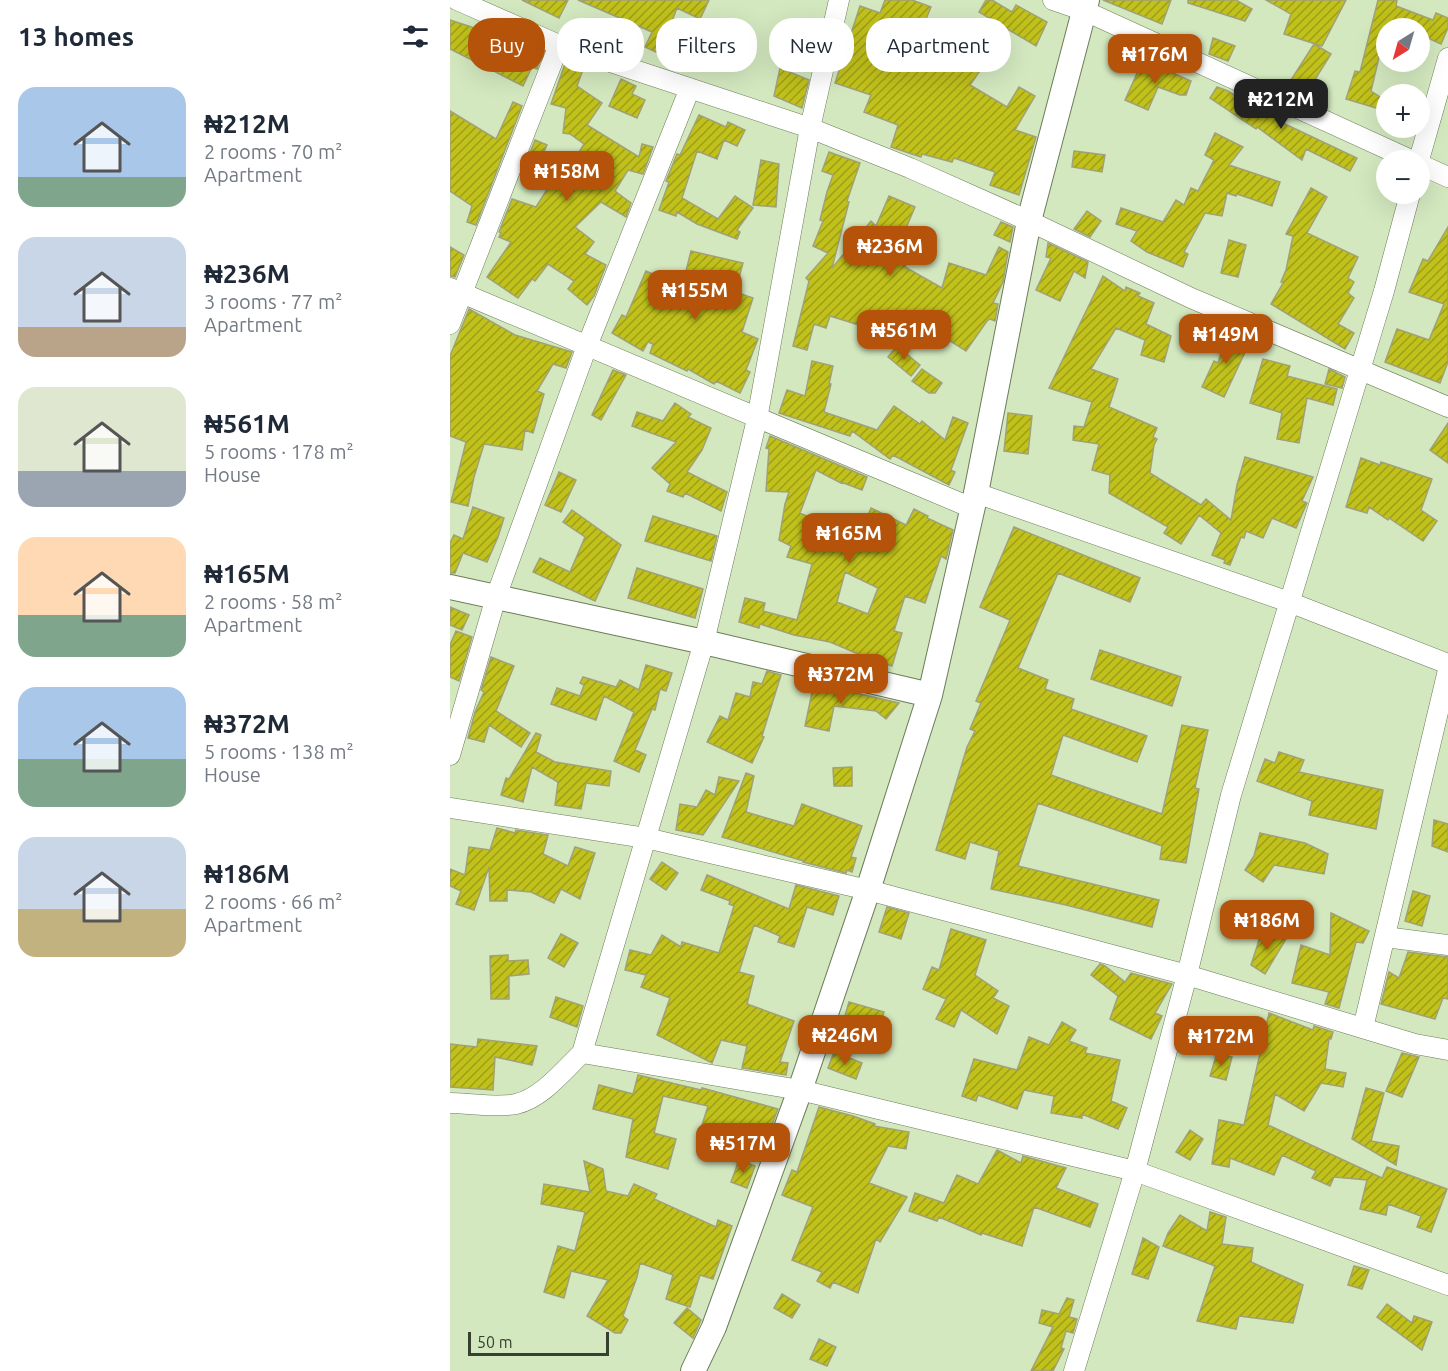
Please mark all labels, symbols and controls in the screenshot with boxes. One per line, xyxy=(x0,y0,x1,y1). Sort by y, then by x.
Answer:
chip: Buy xyxy=(468,18,545,72)
chip: Rent xyxy=(557,18,644,72)
chip: Filters xyxy=(656,18,757,72)
chip: New xyxy=(769,18,854,72)
chip: Apartment xyxy=(866,18,1011,72)
north arrow xyxy=(1376,18,1430,72)
map controls xyxy=(1376,18,1430,204)
icon: filters xyxy=(399,20,432,53)
text: 13 homes xyxy=(18,22,134,51)
pin: ₦176M xyxy=(1113,34,1197,85)
text: ₦176M xyxy=(1122,42,1188,65)
pin: ₦212M xyxy=(1239,79,1323,130)
button: + xyxy=(1376,84,1430,138)
text: ₦212M xyxy=(1248,87,1314,110)
text: ₦212M xyxy=(204,109,290,138)
icon: home xyxy=(66,111,138,183)
text: 2 rooms · 70 m² xyxy=(204,140,342,163)
button: − xyxy=(1376,150,1430,204)
pin: ₦158M xyxy=(525,151,609,202)
text: ₦158M xyxy=(534,159,600,182)
text: Apartment xyxy=(204,163,302,186)
pin: ₦236M xyxy=(848,226,932,277)
text: ₦236M xyxy=(857,234,923,257)
text: ₦236M xyxy=(204,259,290,288)
icon: home xyxy=(66,261,138,333)
pin: ₦155M xyxy=(653,270,737,321)
text: ₦155M xyxy=(662,278,728,301)
text: 3 rooms · 77 m² xyxy=(204,290,342,313)
pin: ₦561M xyxy=(862,310,946,361)
text: Apartment xyxy=(204,313,302,336)
pin: ₦149M xyxy=(1184,314,1268,365)
text: ₦561M xyxy=(871,318,937,341)
text: ₦149M xyxy=(1193,322,1259,345)
text: ₦561M xyxy=(204,409,290,438)
icon: home xyxy=(66,411,138,483)
text: 5 rooms · 178 m² xyxy=(204,440,354,463)
text: House xyxy=(204,463,261,486)
pin: ₦165M xyxy=(807,513,891,564)
text: ₦165M xyxy=(816,521,882,544)
text: ₦165M xyxy=(204,559,290,588)
icon: home xyxy=(66,561,138,633)
text: 2 rooms · 58 m² xyxy=(204,590,342,613)
text: Apartment xyxy=(204,613,302,636)
pin: ₦372M xyxy=(799,654,883,705)
text: ₦372M xyxy=(808,662,874,685)
text: ₦372M xyxy=(204,709,290,738)
icon: home xyxy=(66,711,138,783)
text: 5 rooms · 138 m² xyxy=(204,740,354,763)
text: House xyxy=(204,763,261,786)
text: ₦186M xyxy=(204,859,290,888)
icon: home xyxy=(66,861,138,933)
text: 2 rooms · 66 m² xyxy=(204,890,342,913)
pin: ₦186M xyxy=(1225,900,1309,951)
text: ₦186M xyxy=(1234,908,1300,931)
text: Apartment xyxy=(204,913,302,936)
pin: ₦246M xyxy=(803,1015,887,1066)
pin: ₦172M xyxy=(1179,1016,1263,1067)
text: ₦246M xyxy=(812,1023,878,1046)
text: ₦172M xyxy=(1188,1024,1254,1047)
pin: ₦517M xyxy=(701,1123,785,1174)
text: ₦517M xyxy=(710,1131,776,1154)
scale bar xyxy=(468,1329,609,1356)
text: 50 m xyxy=(477,1333,513,1351)

